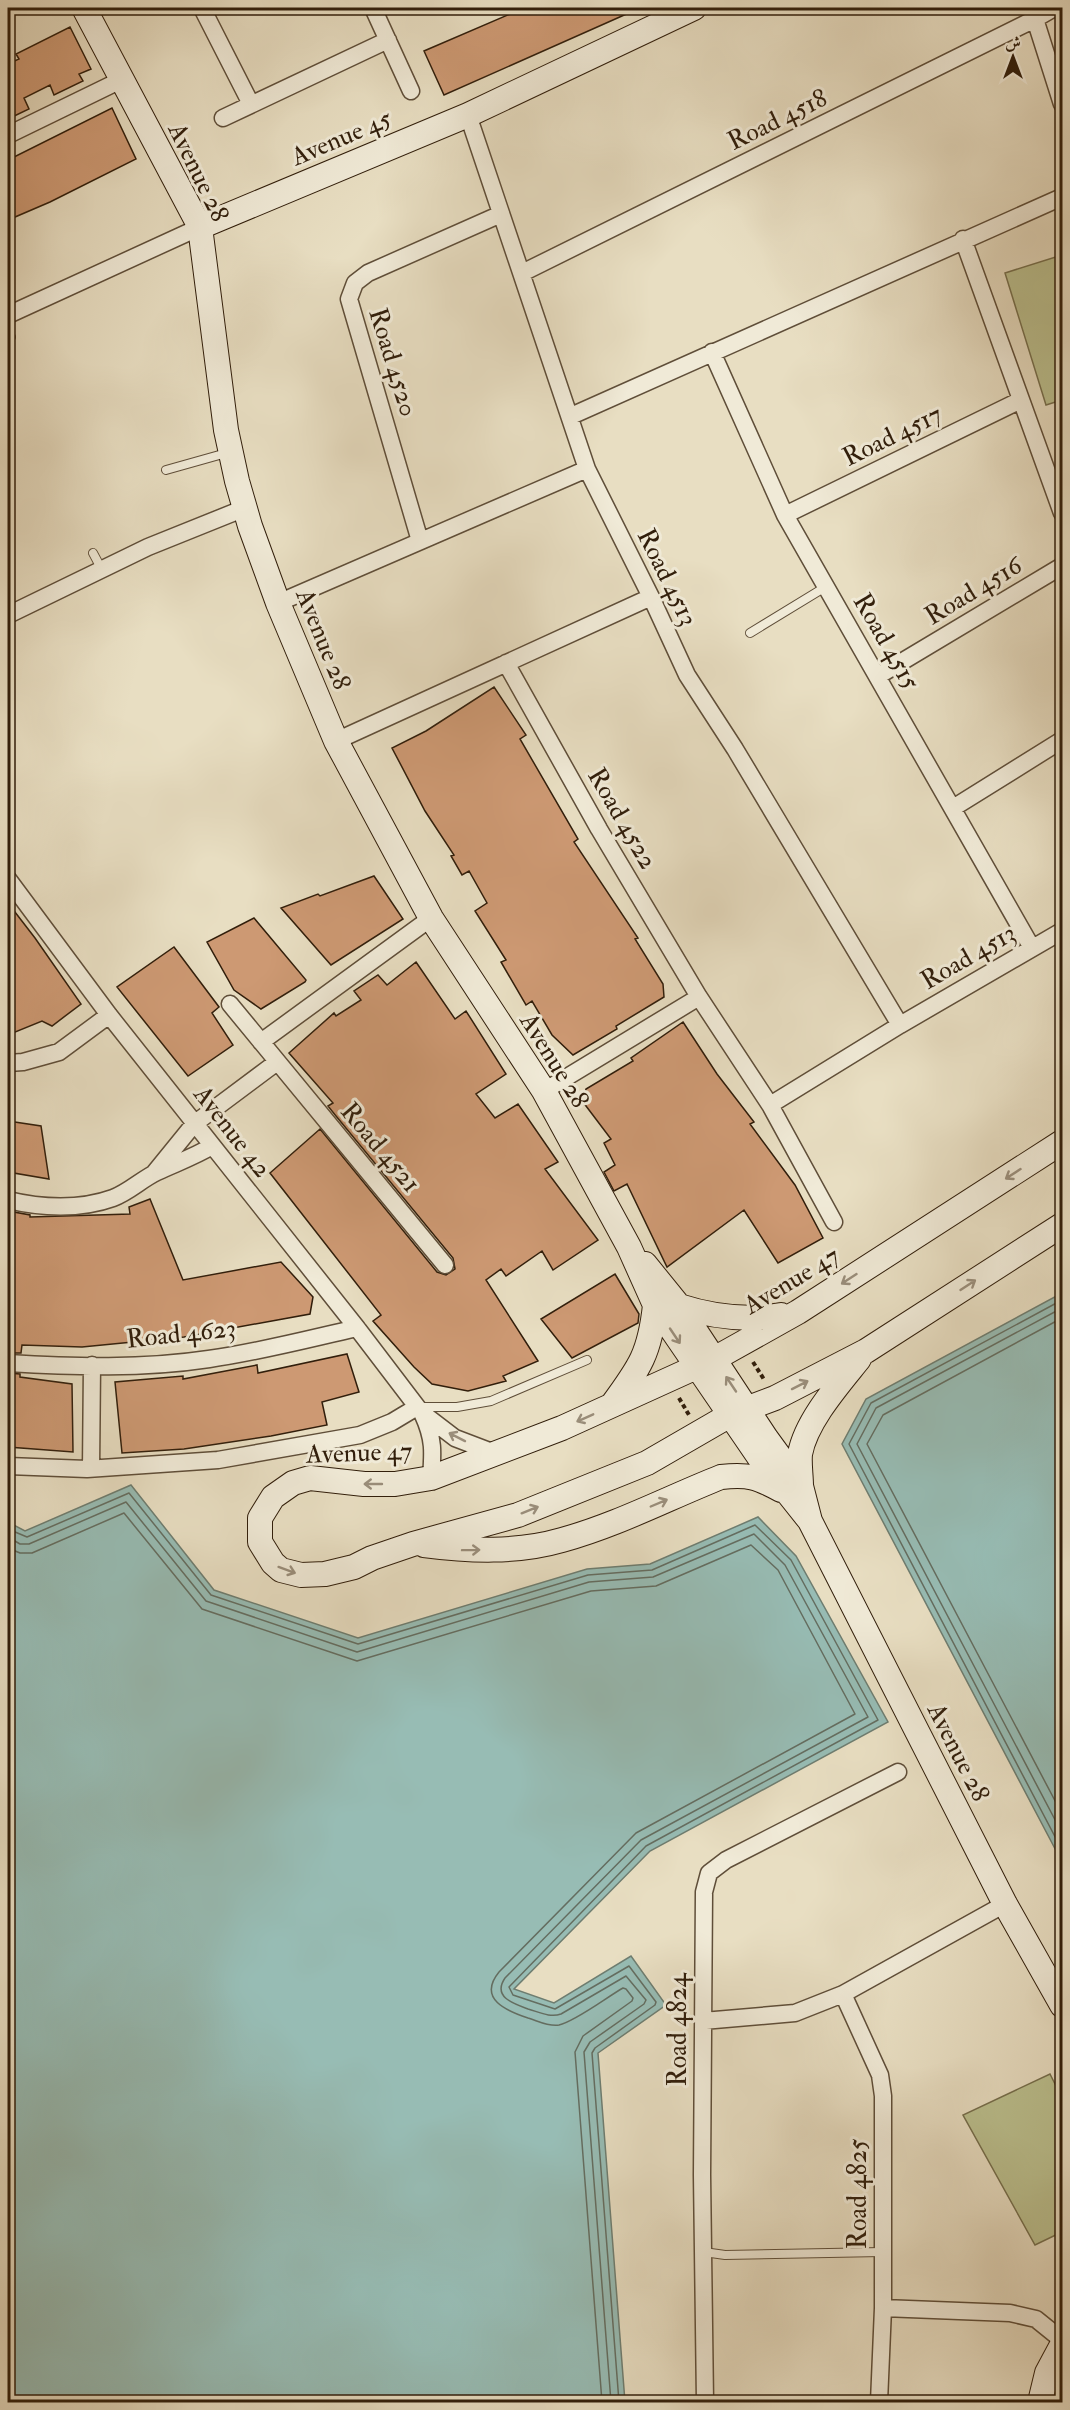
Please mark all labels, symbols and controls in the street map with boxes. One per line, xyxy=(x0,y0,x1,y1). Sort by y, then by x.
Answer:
north arrow xyxy=(983,27,1043,87)
text: ش xyxy=(1005,33,1021,53)
street label: Road 4518 xyxy=(722,82,832,158)
street label: Avenue 45 xyxy=(285,102,397,174)
street label: Avenue 28 xyxy=(160,117,236,227)
street label: Road 4520 xyxy=(361,304,425,420)
street label: Road 4517 xyxy=(838,398,947,474)
street label: Road 4513 xyxy=(630,523,704,631)
street label: Road 4516 xyxy=(919,548,1029,632)
street label: Avenue 28 xyxy=(288,583,358,695)
street label: Road 4515 xyxy=(846,588,927,696)
street label: Road 4522 xyxy=(580,762,664,875)
street label: Road 4513 xyxy=(915,917,1022,997)
street label: Avenue 28 xyxy=(512,1006,596,1114)
street label: Avenue 42 xyxy=(186,1078,278,1184)
street label: Road 4521 xyxy=(333,1096,427,1199)
one-way arrow xyxy=(1005,1168,1022,1180)
street label: Avenue 47 xyxy=(737,1240,845,1322)
one-way arrow xyxy=(841,1274,858,1286)
one-way arrow xyxy=(959,1279,976,1291)
street label: Road 4623 xyxy=(125,1312,238,1356)
one-way arrow xyxy=(669,1327,682,1344)
one-way arrow xyxy=(724,1376,736,1393)
one-way arrow xyxy=(791,1378,809,1390)
one-way arrow xyxy=(577,1413,595,1424)
one-way arrow xyxy=(448,1431,466,1442)
street label: Avenue 47 xyxy=(304,1435,413,1471)
one-way arrow xyxy=(364,1478,384,1490)
one-way arrow xyxy=(649,1497,667,1509)
one-way arrow xyxy=(520,1504,538,1515)
one-way arrow xyxy=(461,1544,481,1556)
one-way arrow xyxy=(277,1565,295,1576)
street label: Avenue 28 xyxy=(919,1697,996,1807)
street label: Road 4824 xyxy=(662,1972,694,2087)
street label: Road 4825 xyxy=(842,2138,874,2249)

